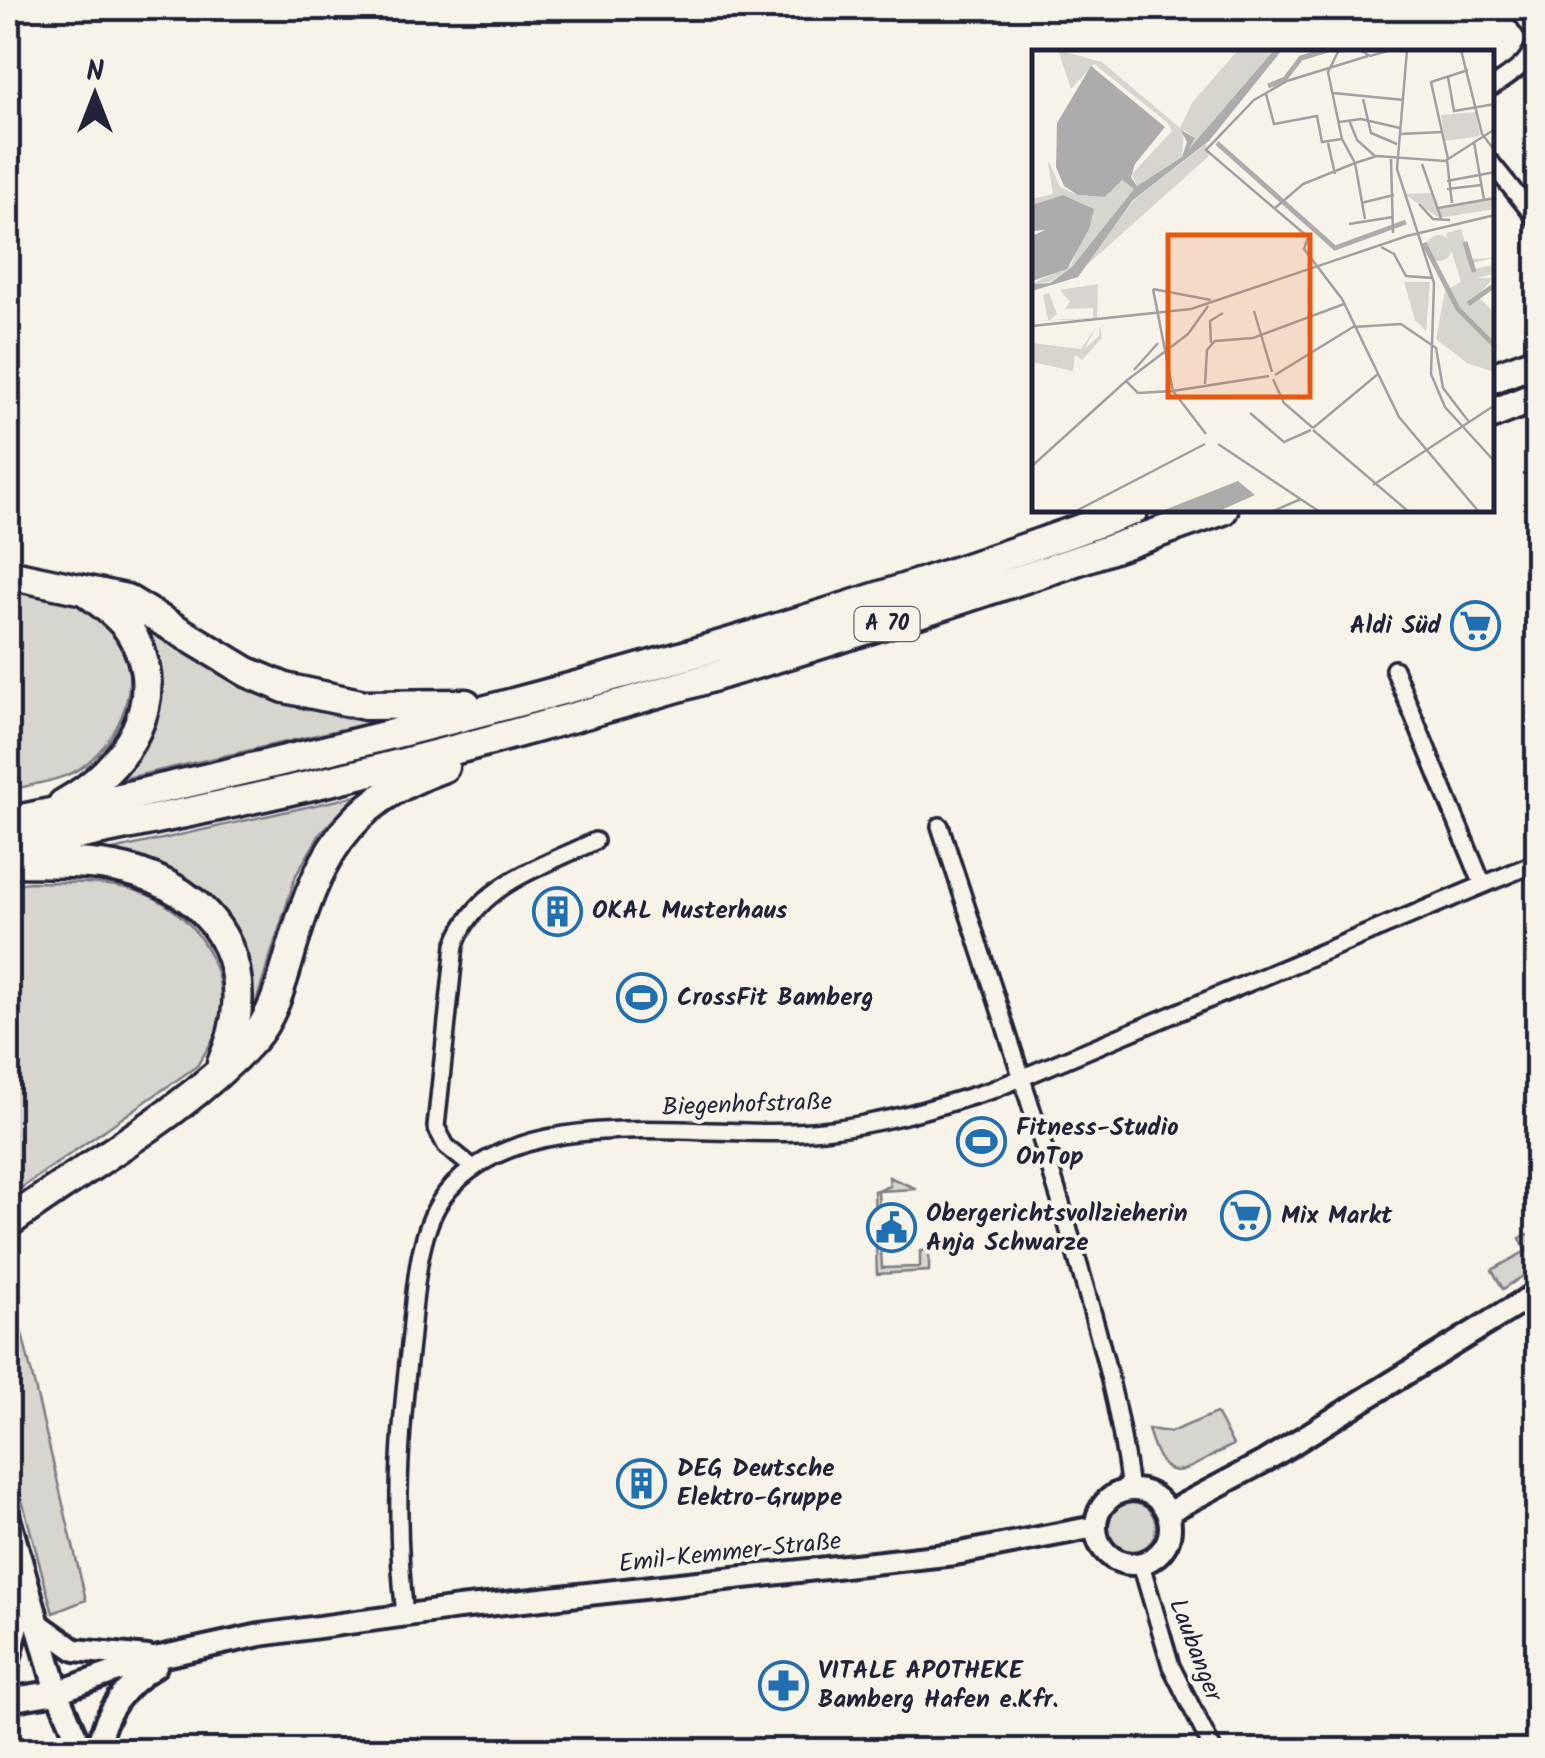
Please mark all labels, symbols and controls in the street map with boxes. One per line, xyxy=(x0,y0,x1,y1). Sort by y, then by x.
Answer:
north arrow xyxy=(45,45,145,145)
text: N xyxy=(86,50,104,95)
inset map xyxy=(1032,50,1495,512)
supermarket icon: Aldi Süd xyxy=(1450,600,1502,652)
place label: Aldi Süd xyxy=(1350,606,1442,646)
road number: A 70 xyxy=(854,607,920,641)
building icon: OKAL Musterhaus xyxy=(531,885,583,937)
place label: OKAL Musterhaus xyxy=(592,891,788,931)
sports icon: CrossFit Bamberg xyxy=(616,972,668,1024)
place label: CrossFit Bamberg xyxy=(677,978,873,1018)
street label: Biegenhofstraße xyxy=(661,1082,833,1128)
place label: Fitness-Studio OnTop xyxy=(1016,1108,1179,1177)
sports icon: Fitness-Studio OnTop xyxy=(955,1116,1007,1168)
supermarket icon: Mix Markt xyxy=(1220,1190,1272,1242)
place label: Obergerichtsvollzieherin Anja Schwarze xyxy=(926,1194,1188,1263)
place label: Mix Markt xyxy=(1281,1196,1393,1236)
public building icon: Obergerichtsvollzieherin Anja Schwarze xyxy=(865,1202,917,1254)
place label: DEG Deutsche Elektro-Gruppe xyxy=(677,1449,842,1518)
building icon: DEG Deutsche Elektro-Gruppe xyxy=(616,1457,668,1509)
street label: Emil-Kemmer-Straße xyxy=(617,1521,843,1585)
street label: Laubanger xyxy=(1157,1593,1233,1709)
place label: VITALE APOTHEKE Bamberg Hafen e.Kfr. xyxy=(818,1651,1059,1720)
pharmacy icon: VITALE APOTHEKE Bamberg Hafen e.Kfr. xyxy=(757,1659,809,1711)

